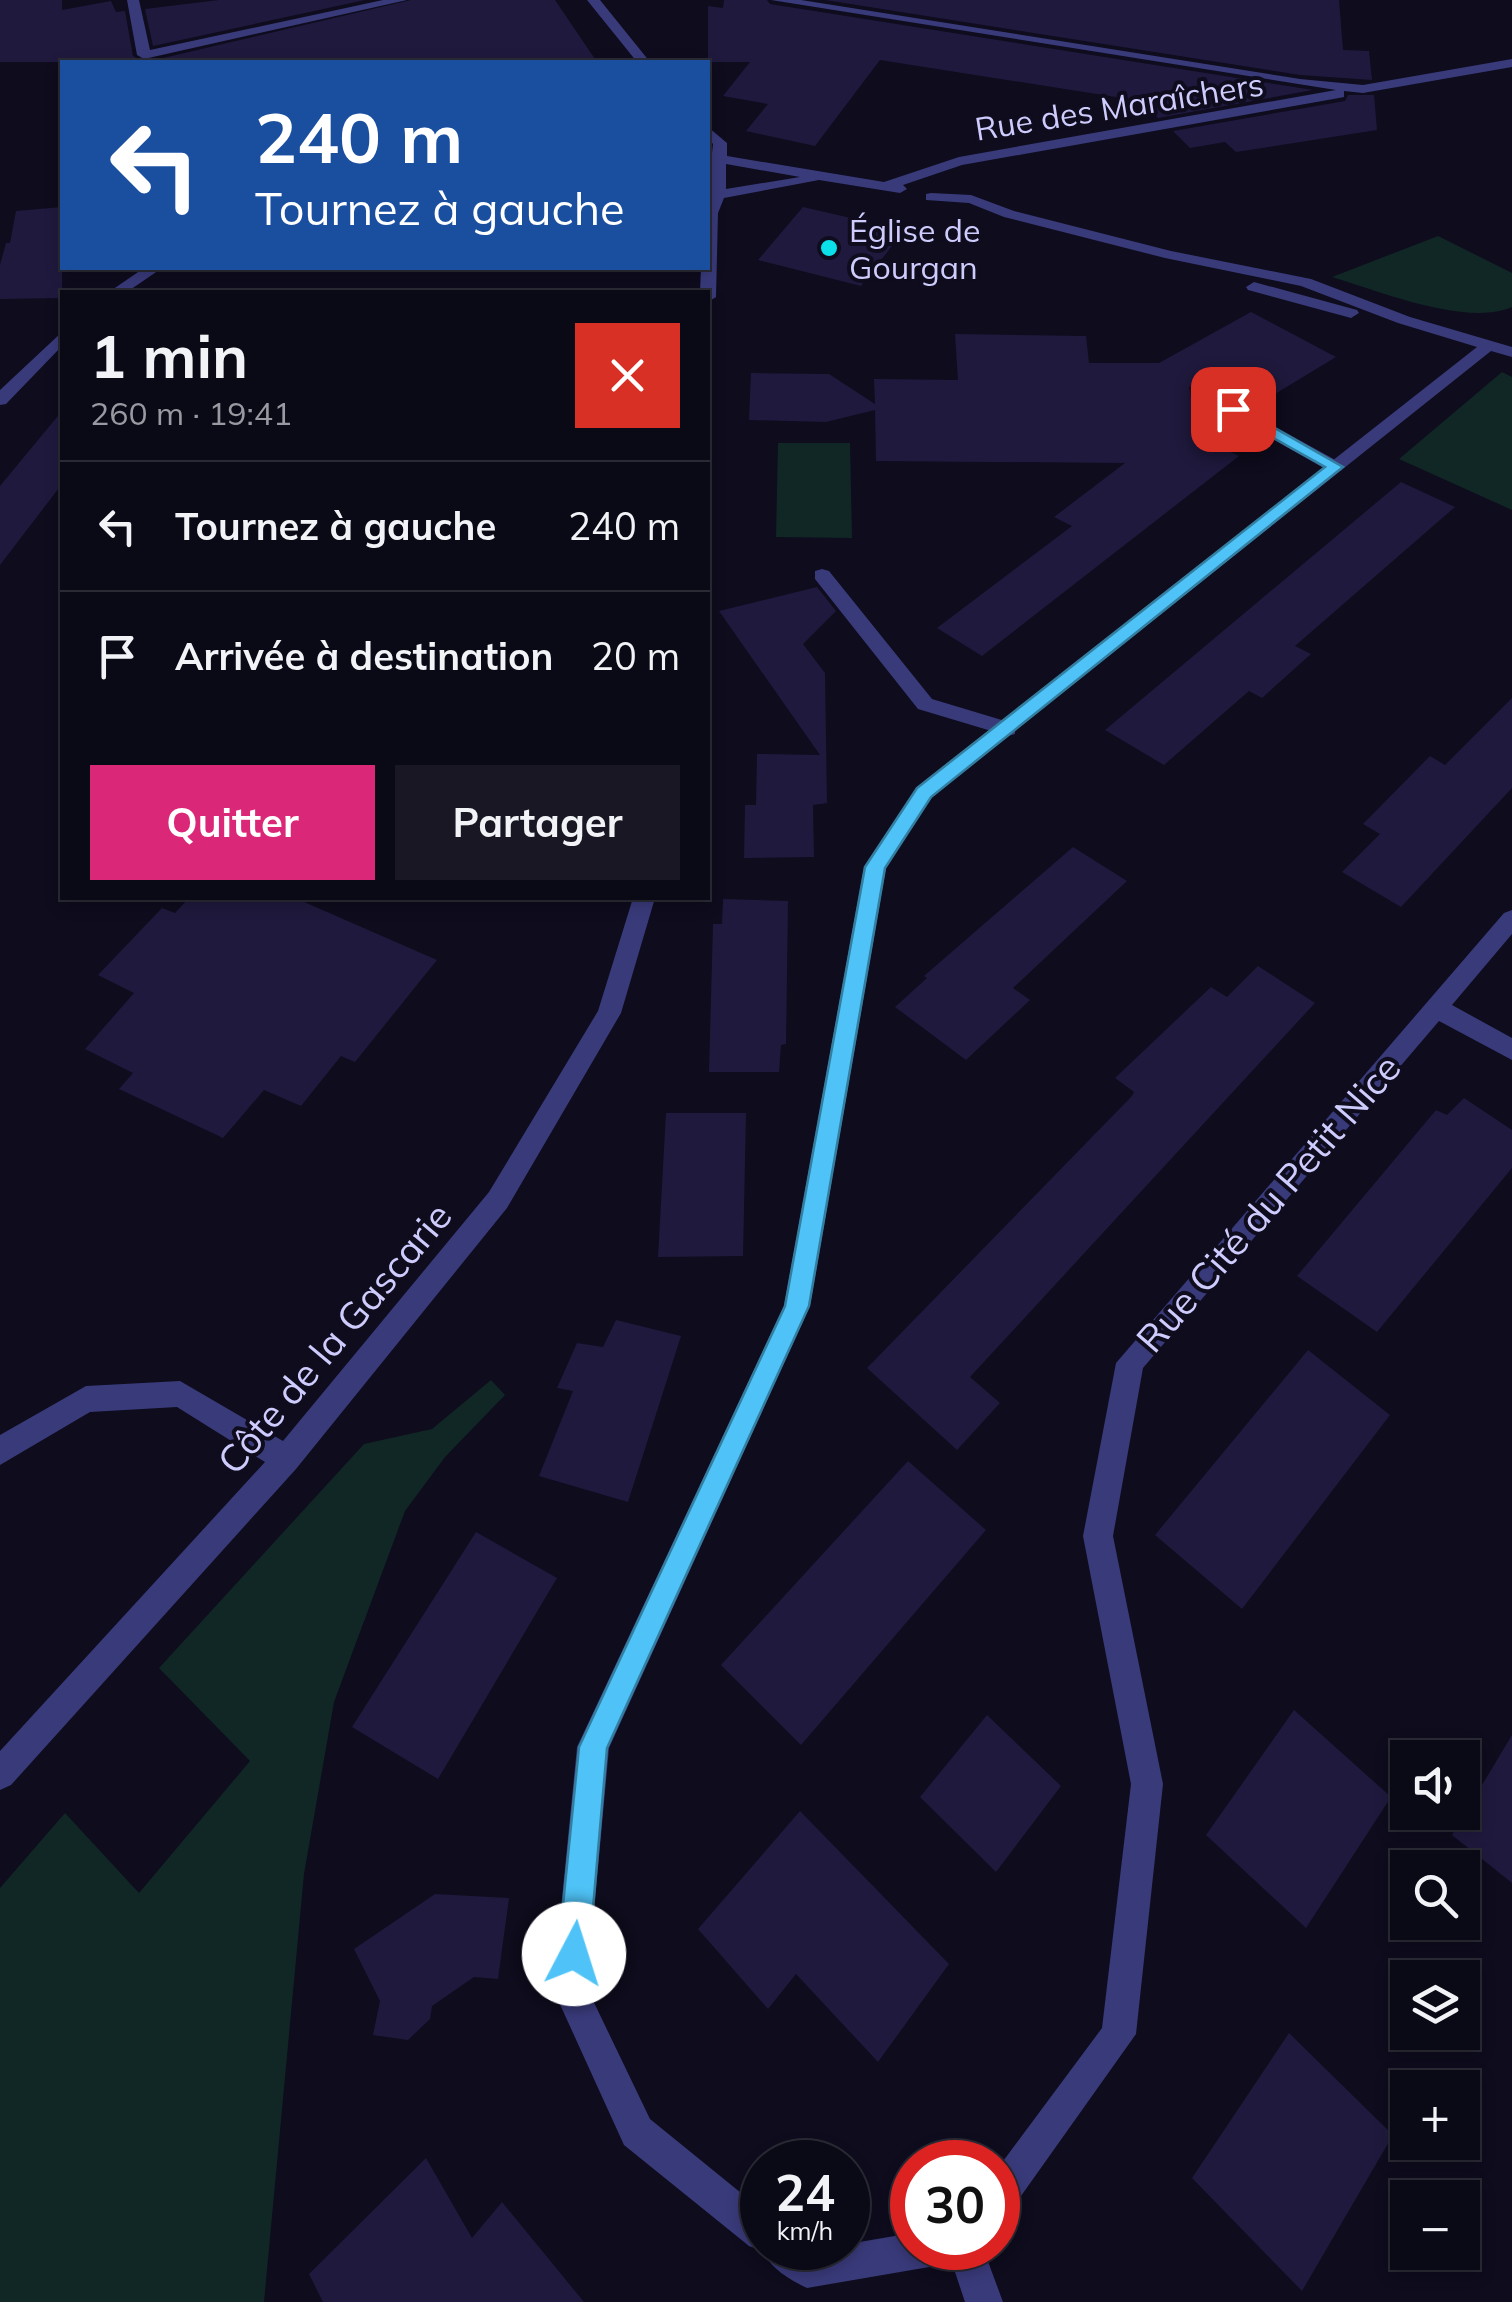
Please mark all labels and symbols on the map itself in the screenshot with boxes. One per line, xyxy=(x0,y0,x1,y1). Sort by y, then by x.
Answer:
street label: Rue des Maraîchers xyxy=(972,63,1266,149)
place label: Église de Gourgan xyxy=(849,210,980,287)
marker: Église de Gourgan xyxy=(818,237,840,259)
pin xyxy=(1191,367,1276,452)
street label: Rue Cité du Petit Nice xyxy=(1126,1044,1410,1362)
street label: Côte de la Gascarie xyxy=(207,1193,461,1483)
position arrow xyxy=(522,1902,626,2006)
speed limit sign: 30 xyxy=(890,2140,1020,2270)

